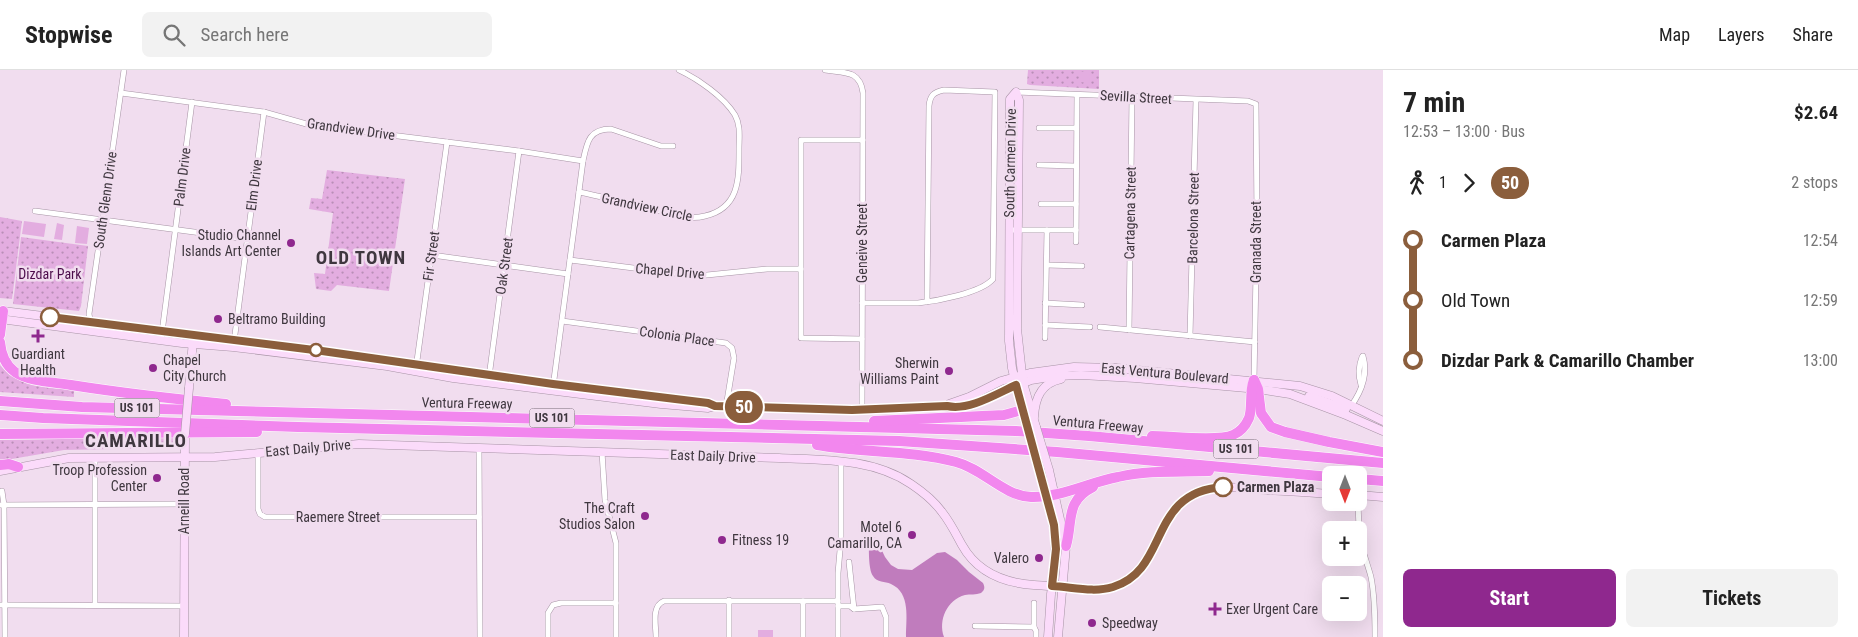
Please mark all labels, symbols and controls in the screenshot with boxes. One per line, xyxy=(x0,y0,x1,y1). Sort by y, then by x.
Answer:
search box xyxy=(142,12,492,57)
text: Stopwise xyxy=(25,21,112,49)
icon: search xyxy=(160,21,188,49)
text: Search here xyxy=(200,23,289,46)
text: Map xyxy=(1659,24,1690,45)
text: Layers xyxy=(1718,24,1765,45)
text: Share xyxy=(1793,24,1833,45)
text: 7 min xyxy=(1403,86,1465,119)
street label: Sevilla Street xyxy=(1100,87,1172,107)
text: $2.64 xyxy=(1794,101,1838,124)
street label: South Carmen Drive xyxy=(1001,108,1019,218)
street label: Grandview Drive xyxy=(306,115,396,143)
text: 12:53 – 13:00 · Bus xyxy=(1403,122,1525,141)
street label: Palm Drive xyxy=(170,146,194,207)
street label: South Glenn Drive xyxy=(90,150,120,250)
street label: Elm Drive xyxy=(243,158,265,212)
street label: Cartagena Street xyxy=(1121,166,1139,260)
icon: walk xyxy=(1403,169,1431,197)
icon: forward xyxy=(1455,169,1483,197)
street label: Barcelona Street xyxy=(1184,172,1202,264)
text: 50 xyxy=(1501,172,1519,193)
text: 1 xyxy=(1439,173,1447,192)
text: 2 stops xyxy=(1791,173,1838,192)
street label: Grandview Circle xyxy=(600,190,694,225)
street label: Granada Street xyxy=(1248,201,1264,283)
street label: Geneive Street xyxy=(854,203,870,283)
place label: Studio Channel Islands Art Center xyxy=(182,227,281,259)
text: Carmen Plaza xyxy=(1441,229,1546,252)
street label: Fir Street xyxy=(420,230,442,282)
text: 12:54 xyxy=(1803,231,1838,250)
street label: Oak Street xyxy=(492,236,516,296)
marker: Studio Channel Islands Art Center xyxy=(285,237,297,249)
district label: OLD TOWN xyxy=(316,246,406,269)
street label: Chapel Drive xyxy=(635,260,706,282)
park label: Dizdar Park xyxy=(18,266,82,282)
text: Old Town xyxy=(1441,289,1510,312)
text: 12:59 xyxy=(1803,291,1838,310)
unlabelled marker xyxy=(40,307,60,327)
place label: Beltramo Building xyxy=(228,311,326,327)
marker: Beltramo Building xyxy=(212,313,224,325)
street label: Colonia Place xyxy=(638,323,716,349)
marker: Guardiant Health xyxy=(31,329,45,343)
unlabelled marker xyxy=(309,343,323,357)
place label: Guardiant Health xyxy=(11,346,65,378)
text: Dizdar Park & Camarillo Chamber xyxy=(1441,349,1694,372)
text: 13:00 xyxy=(1803,351,1838,370)
place label: Chapel City Church xyxy=(163,352,226,384)
place label: Sherwin Williams Paint xyxy=(860,355,939,387)
street label: East Ventura Boulevard xyxy=(1101,359,1229,387)
marker: Chapel City Church xyxy=(147,362,159,374)
marker: Sherwin Williams Paint xyxy=(943,365,955,377)
line badge: 50 xyxy=(722,391,766,423)
street label: Ventura Freeway xyxy=(421,394,513,412)
text: 50 xyxy=(735,396,753,417)
road number: US 101 xyxy=(114,398,160,418)
road number: US 101 xyxy=(530,408,574,428)
street label: Ventura Freeway xyxy=(1052,412,1144,436)
district label: CAMARILLO xyxy=(85,429,187,452)
street label: East Daily Drive xyxy=(265,436,352,460)
road number: US 101 xyxy=(1214,439,1258,458)
street label: East Daily Drive xyxy=(670,447,756,466)
place label: Troop Profession Center xyxy=(52,462,147,494)
north arrow xyxy=(1322,466,1368,511)
map controls xyxy=(1322,466,1367,621)
street label: Arneill Road xyxy=(176,468,192,534)
marker: Troop Profession Center xyxy=(151,472,163,484)
marker: Carmen Plaza xyxy=(1213,477,1233,497)
place label: Carmen Plaza xyxy=(1237,479,1315,495)
place label: The Craft Studios Salon xyxy=(559,500,635,532)
street label: Raemere Street xyxy=(296,509,380,525)
marker: The Craft Studios Salon xyxy=(639,510,651,522)
place label: Motel 6 Camarillo, CA xyxy=(827,519,902,551)
button: + xyxy=(1322,521,1367,566)
marker: Motel 6 Camarillo, CA xyxy=(906,529,918,541)
place label: Fitness 19 xyxy=(732,532,789,548)
marker: Fitness 19 xyxy=(716,534,728,546)
place label: Valero xyxy=(994,550,1029,566)
marker: Valero xyxy=(1033,552,1045,564)
button: Start xyxy=(1403,569,1616,627)
button: Tickets xyxy=(1626,569,1838,627)
button: − xyxy=(1322,576,1367,621)
place label: Exer Urgent Care xyxy=(1226,601,1318,617)
marker: Exer Urgent Care xyxy=(1208,602,1222,616)
place label: Speedway xyxy=(1102,615,1158,631)
marker: Speedway xyxy=(1086,617,1098,629)

